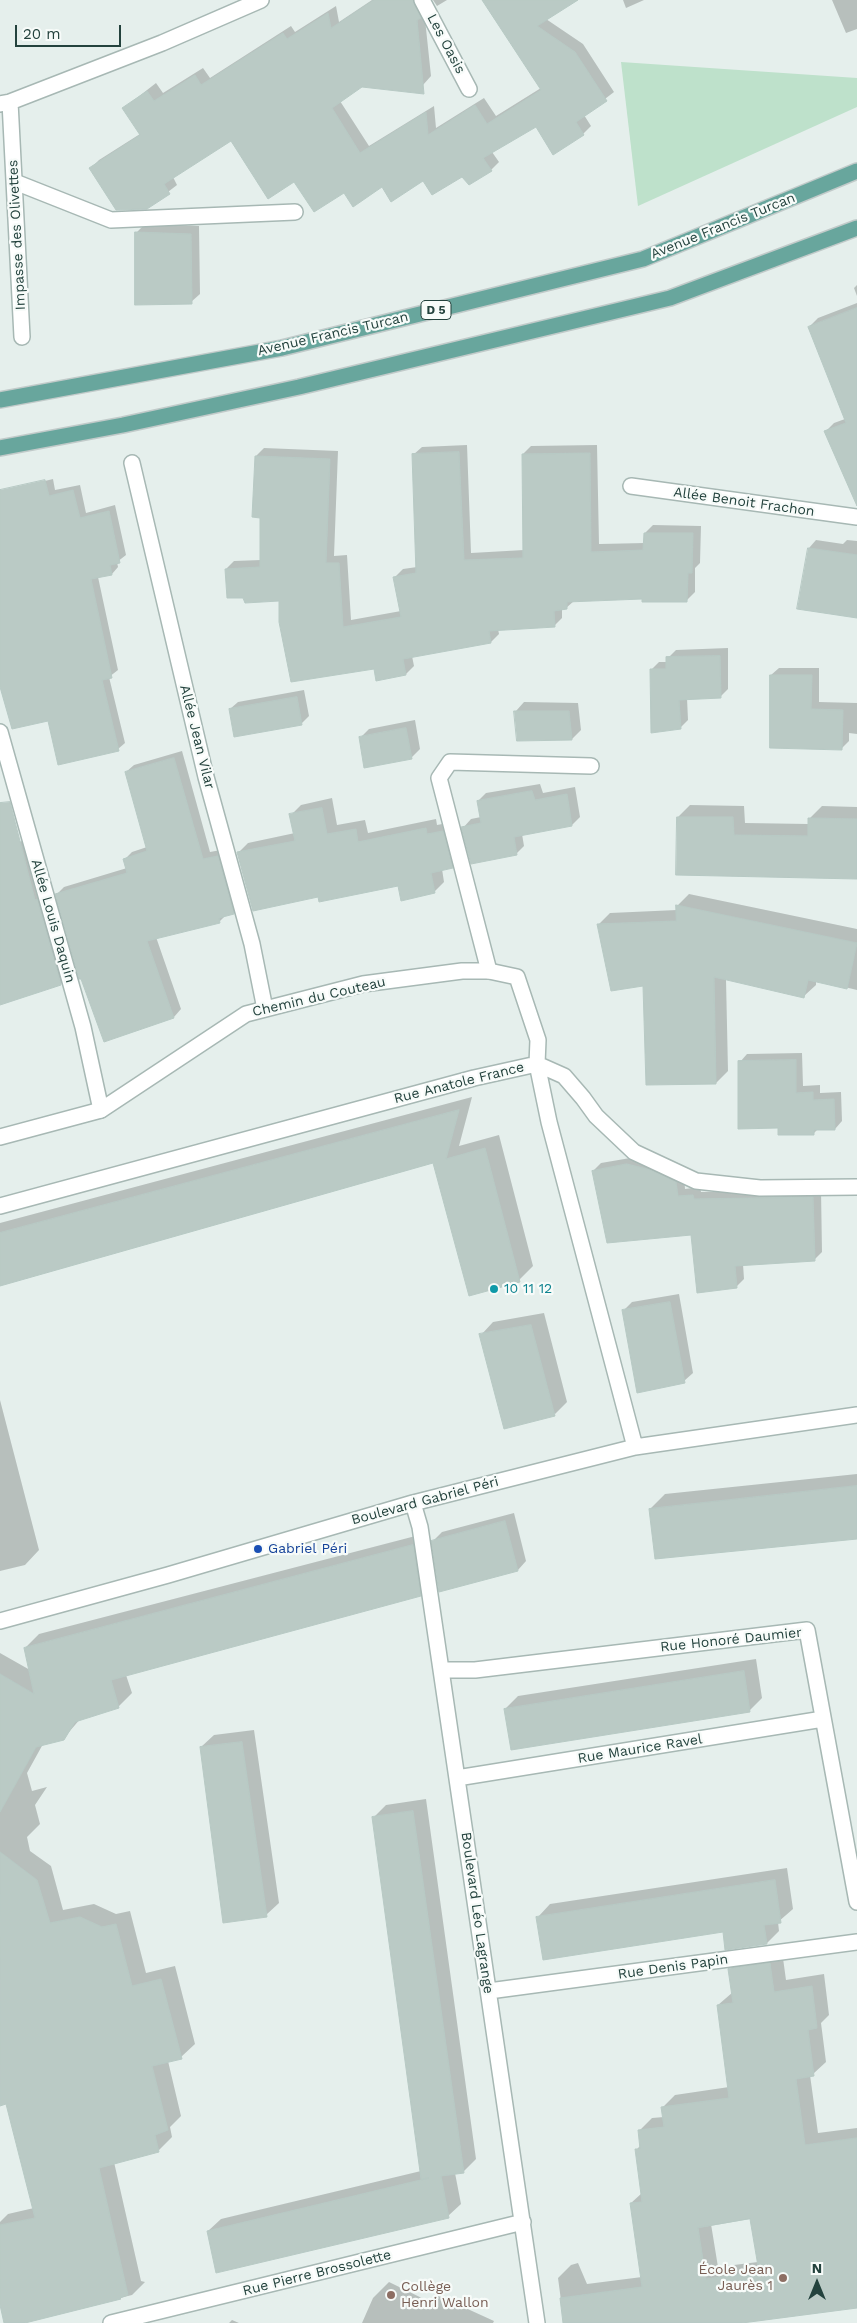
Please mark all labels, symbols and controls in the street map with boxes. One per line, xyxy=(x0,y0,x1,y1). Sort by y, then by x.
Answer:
street label: Les Oasis xyxy=(423,11,469,77)
scale bar xyxy=(18,15,124,47)
text: 20 m xyxy=(23,25,61,43)
street label: Impasse des Olivettes xyxy=(5,159,29,311)
street label: Avenue Francis Turcan xyxy=(648,189,798,263)
road number: D 5 xyxy=(421,300,451,320)
street label: Avenue Francis Turcan xyxy=(256,308,410,360)
street label: Allée Benoit Frachon xyxy=(672,484,816,520)
street label: Allée Jean Vilar xyxy=(176,683,218,791)
street label: Allée Louis Daquin xyxy=(27,857,79,985)
street label: Chemin du Couteau xyxy=(251,973,387,1021)
street label: Rue Anatole France xyxy=(392,1059,526,1107)
place label: 10 11 12 xyxy=(504,1281,552,1297)
marker: 10 11 12 xyxy=(488,1283,500,1295)
street label: Boulevard Gabriel Péri xyxy=(350,1473,500,1529)
place label: Gabriel Péri xyxy=(268,1541,347,1557)
marker: Gabriel Péri xyxy=(252,1543,264,1555)
street label: Rue Honoré Daumier xyxy=(659,1624,803,1656)
street label: Rue Maurice Ravel xyxy=(577,1731,703,1767)
street label: Boulevard Léo Lagrange xyxy=(457,1831,497,1995)
street label: Rue Denis Papin xyxy=(617,1951,729,1983)
street label: Rue Pierre Brossolette xyxy=(241,2246,393,2300)
north arrow xyxy=(792,2258,842,2308)
text: N xyxy=(812,2260,822,2276)
place label: École Jean Jaurès 1 xyxy=(698,2262,773,2294)
marker: École Jean Jaurès 1 xyxy=(777,2272,789,2284)
place label: Collège Henri Wallon xyxy=(401,2279,489,2312)
marker: Collège Henri Wallon xyxy=(385,2289,397,2301)

